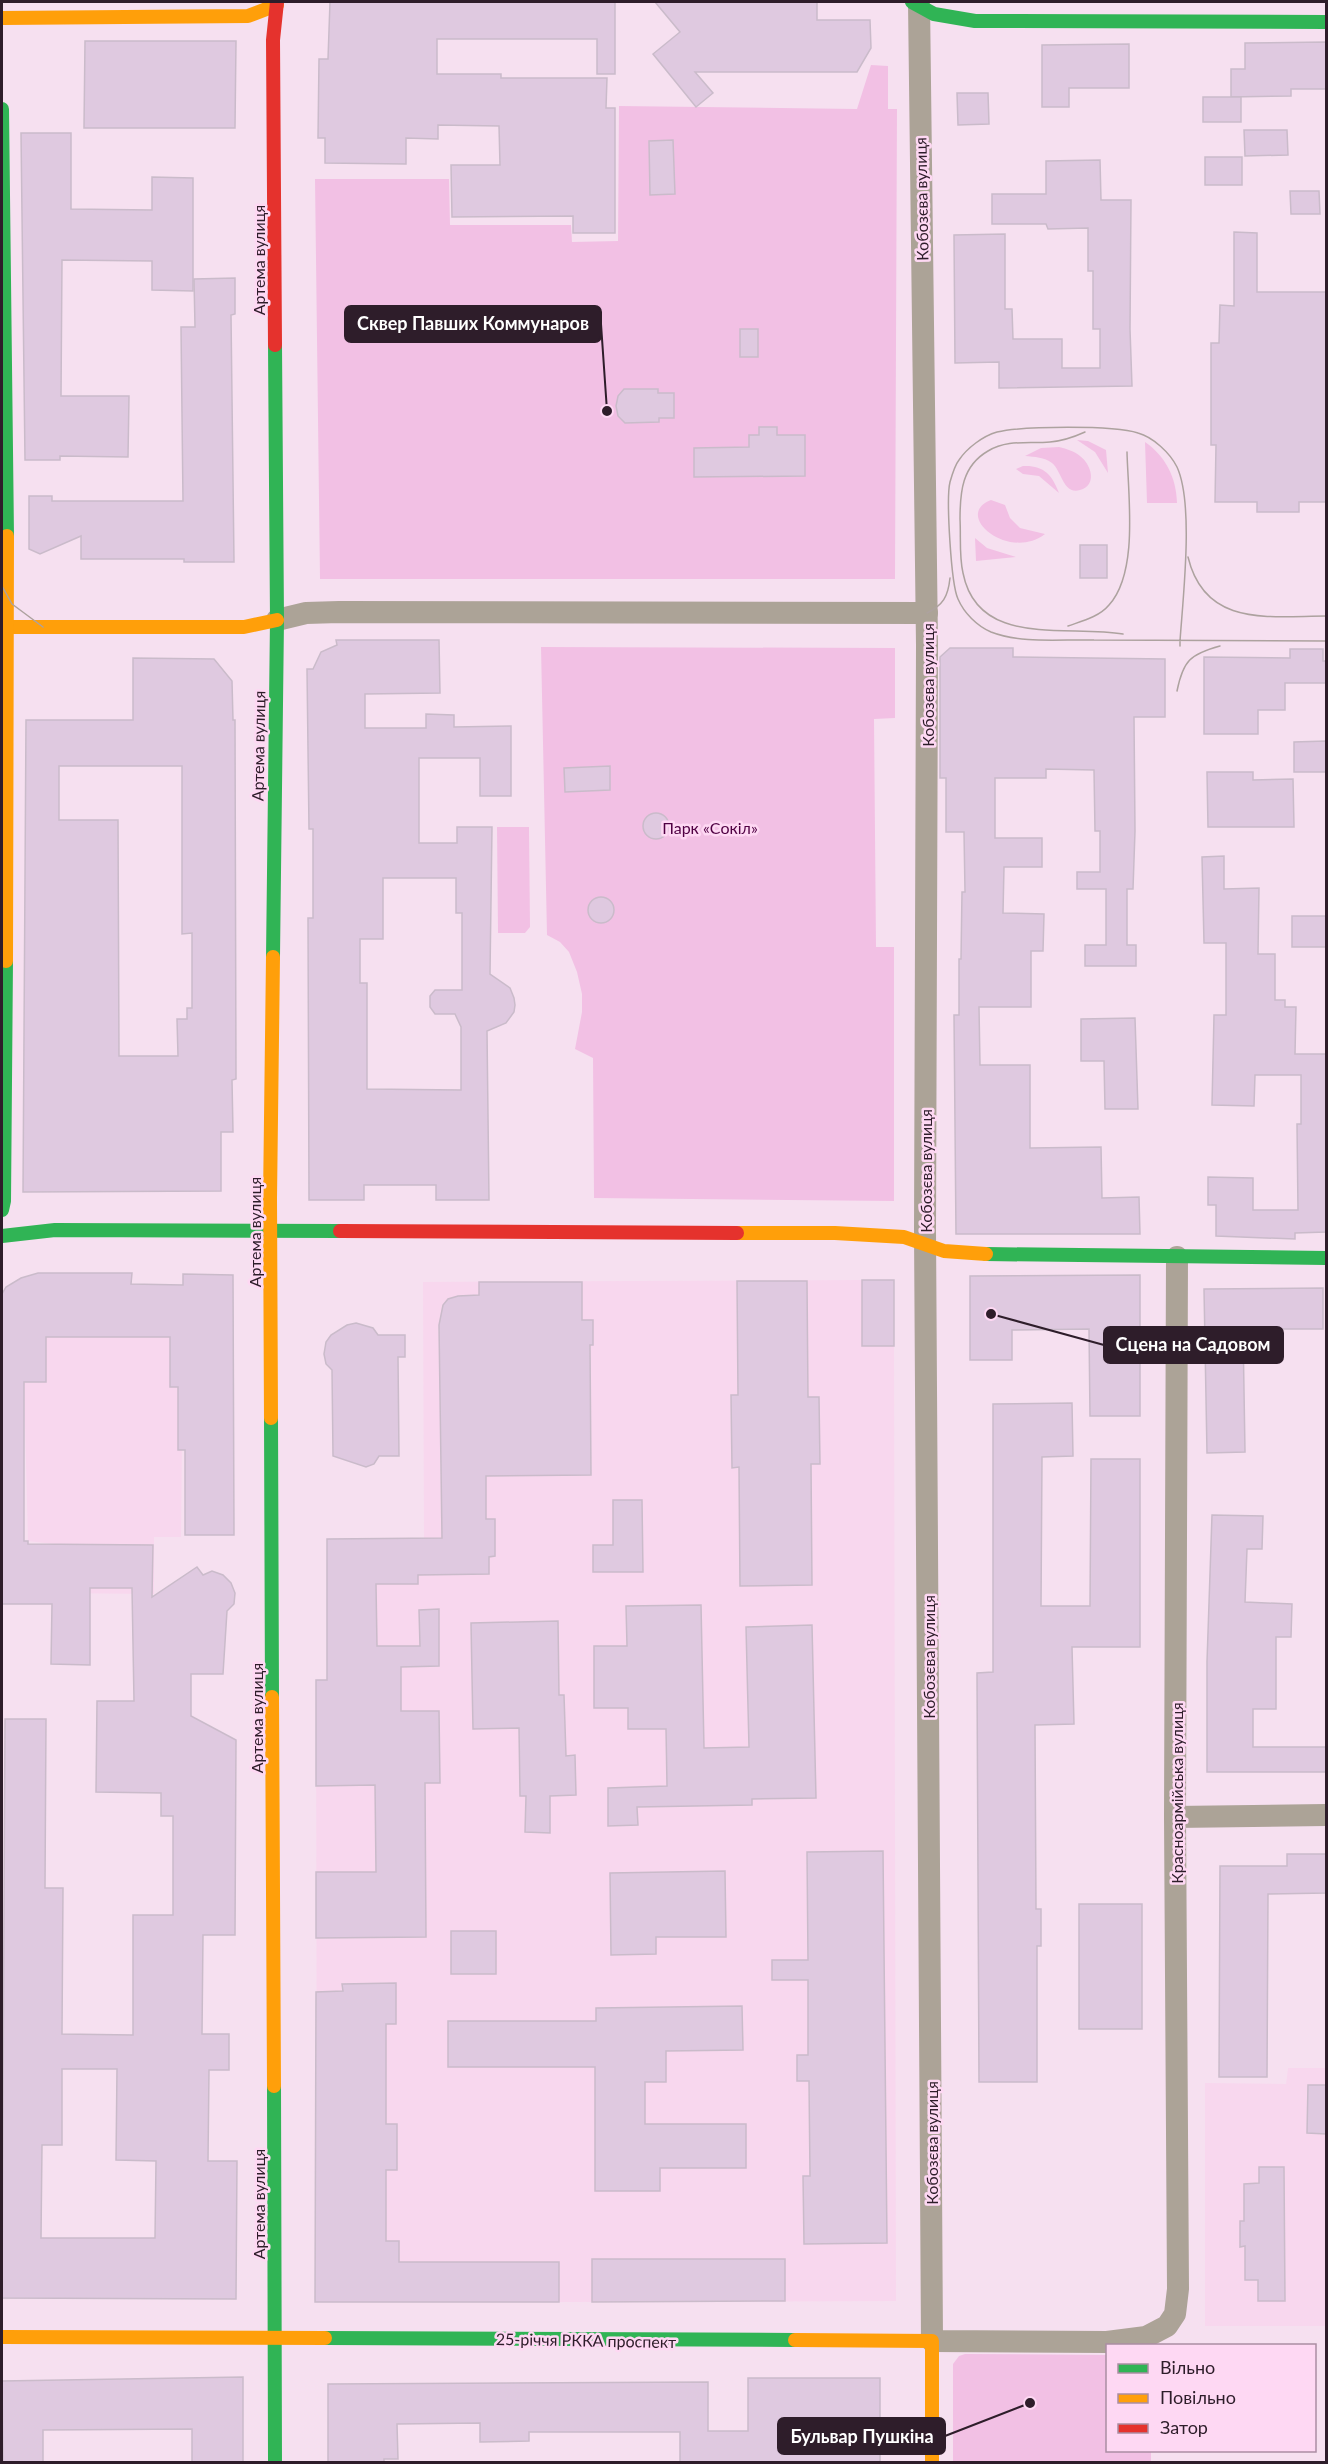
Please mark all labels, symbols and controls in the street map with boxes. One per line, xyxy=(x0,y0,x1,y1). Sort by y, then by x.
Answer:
street label: Кобозєва вулиця xyxy=(910,137,932,261)
street label: Артема вулиця xyxy=(249,205,268,315)
callout: Сквер Павших Коммунаров xyxy=(345,306,601,342)
text: Сквер Павших Коммунаров xyxy=(357,312,589,334)
street label: Кобозєва вулиця xyxy=(918,623,937,747)
street label: Артема вулиця xyxy=(248,691,268,801)
park label: Парк «Сокіл» xyxy=(662,818,758,837)
street label: Кобозєва вулиця xyxy=(916,1109,935,1233)
street label: Артема вулиця xyxy=(245,1177,264,1287)
callout: Сцена на Садовом xyxy=(1104,1327,1283,1363)
text: Сцена на Садовом xyxy=(1116,1333,1270,1355)
street label: Кобозєва вулиця xyxy=(919,1595,938,1719)
street label: Артема вулиця xyxy=(247,1663,266,1773)
street label: Красноармійська вулиця xyxy=(1167,1702,1186,1884)
street label: Кобозєва вулиця xyxy=(922,2081,941,2205)
street label: Артема вулиця xyxy=(249,2149,268,2259)
street label: 25-річчя РККА проспект xyxy=(496,2329,676,2351)
legend xyxy=(1106,2344,1316,2452)
text: Вільно xyxy=(1160,2356,1215,2378)
text: Повільно xyxy=(1160,2386,1236,2408)
text: Затор xyxy=(1160,2416,1208,2438)
callout: Бульвар Пушкіна xyxy=(778,2418,945,2454)
text: Бульвар Пушкіна xyxy=(790,2425,934,2447)

